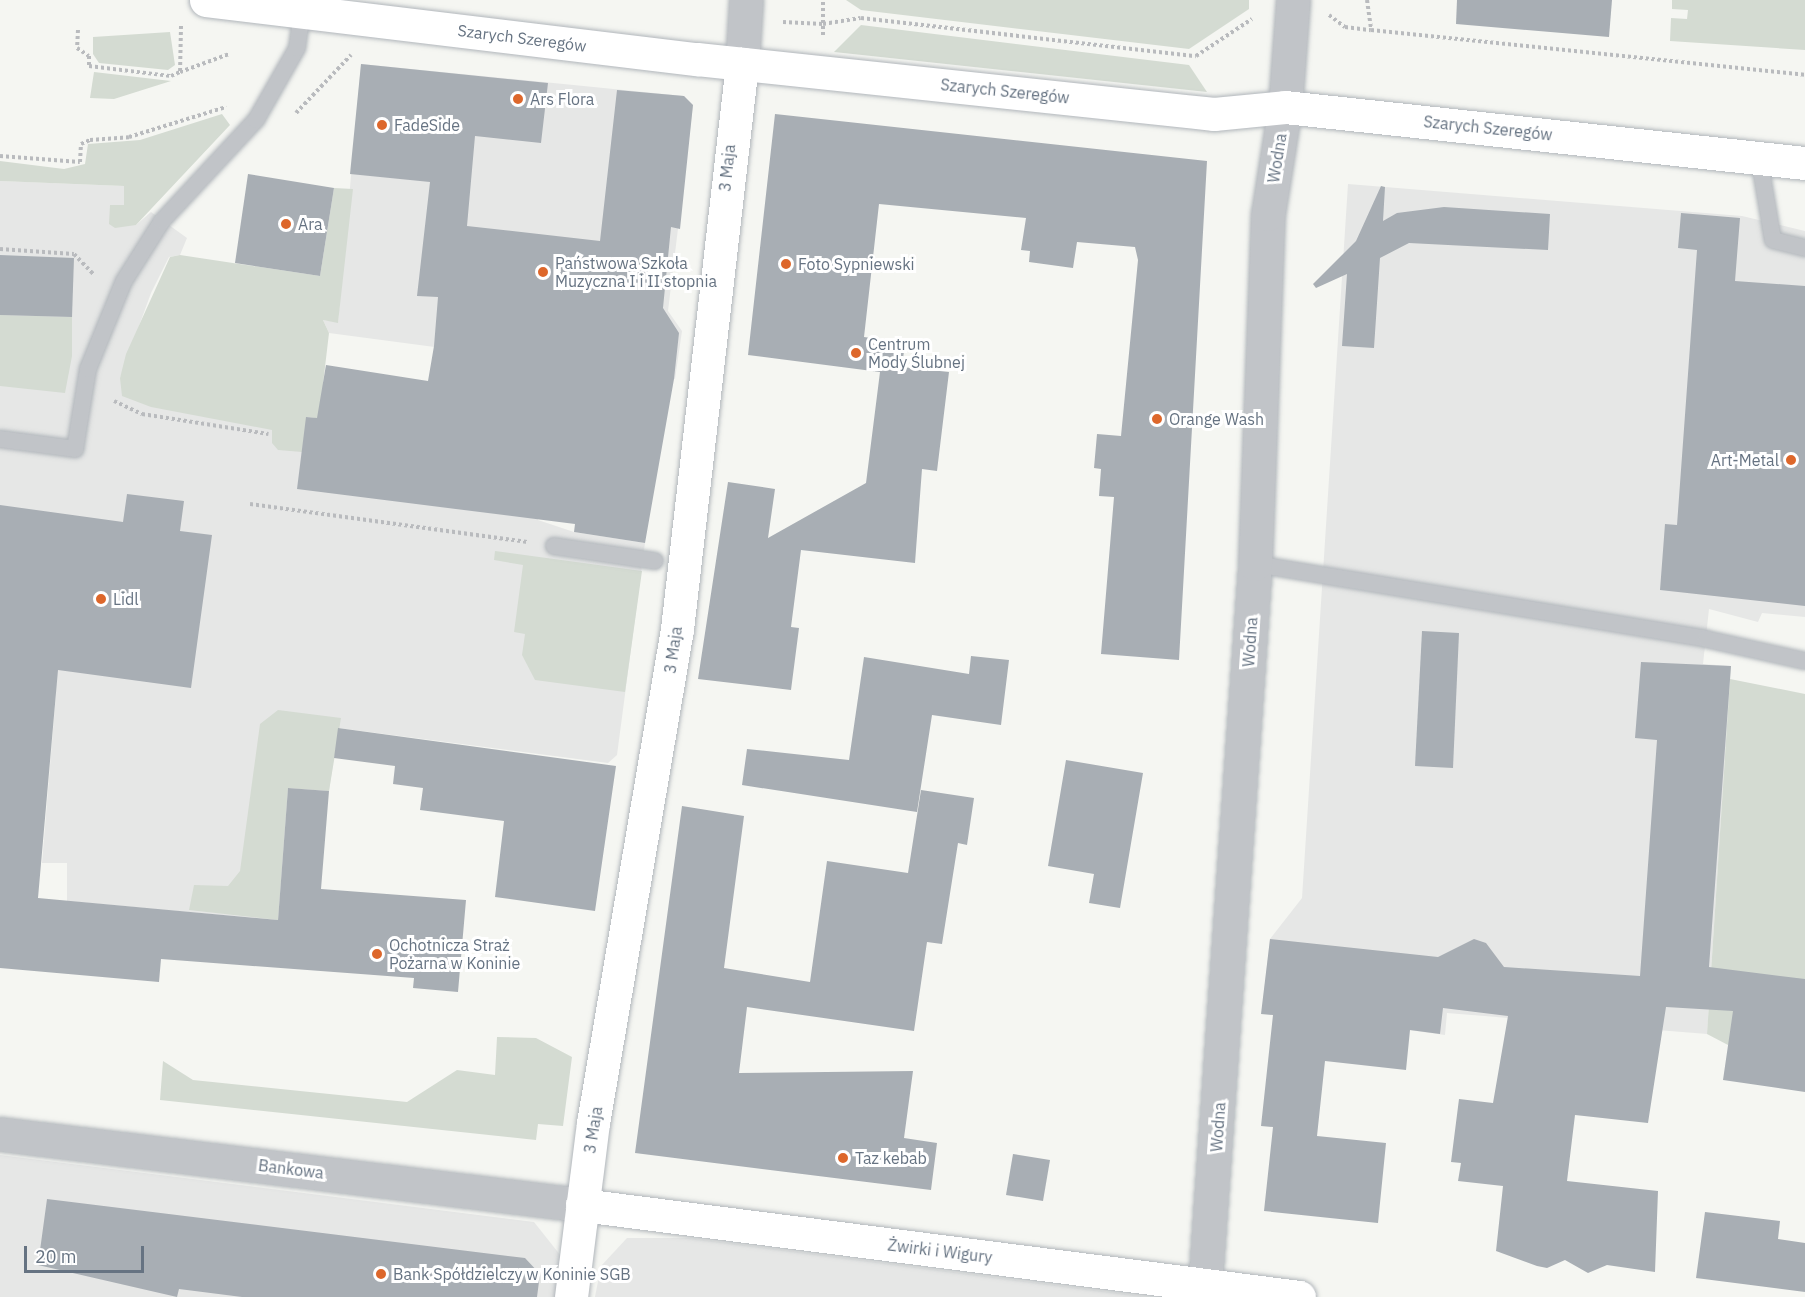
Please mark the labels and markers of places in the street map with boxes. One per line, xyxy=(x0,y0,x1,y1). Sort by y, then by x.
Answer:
place label: Ars Flora xyxy=(530,89,594,109)
marker: Ars Flora xyxy=(511,92,525,106)
place label: FadeSide xyxy=(394,115,460,135)
marker: FadeSide xyxy=(375,118,389,132)
place label: Ara xyxy=(298,214,323,234)
marker: Ara xyxy=(279,217,293,231)
place label: Państwowa Szkoła Muzyczna I i II stopnia xyxy=(555,253,717,291)
place label: Foto Sypniewski xyxy=(798,254,915,274)
marker: Foto Sypniewski xyxy=(779,257,793,271)
marker: Państwowa Szkoła Muzyczna I i II stopnia xyxy=(536,265,550,279)
place label: Centrum Mody Ślubnej xyxy=(868,334,965,372)
marker: Centrum Mody Ślubnej xyxy=(849,346,863,360)
place label: Orange Wash xyxy=(1169,409,1264,429)
marker: Orange Wash xyxy=(1150,412,1164,426)
place label: Art-Metal xyxy=(1711,450,1779,470)
marker: Art-Metal xyxy=(1784,453,1798,467)
place label: Lidl xyxy=(113,589,139,609)
marker: Lidl xyxy=(94,592,108,606)
place label: Ochotnicza Straż Pożarna w Koninie xyxy=(389,935,520,973)
marker: Ochotnicza Straż Pożarna w Koninie xyxy=(370,947,384,961)
place label: Taz kebab xyxy=(855,1148,927,1168)
marker: Taz kebab xyxy=(836,1151,850,1165)
place label: Bank Spółdzielczy w Koninie SGB xyxy=(393,1264,631,1284)
marker: Bank Spółdzielczy w Koninie SGB xyxy=(374,1267,388,1281)

